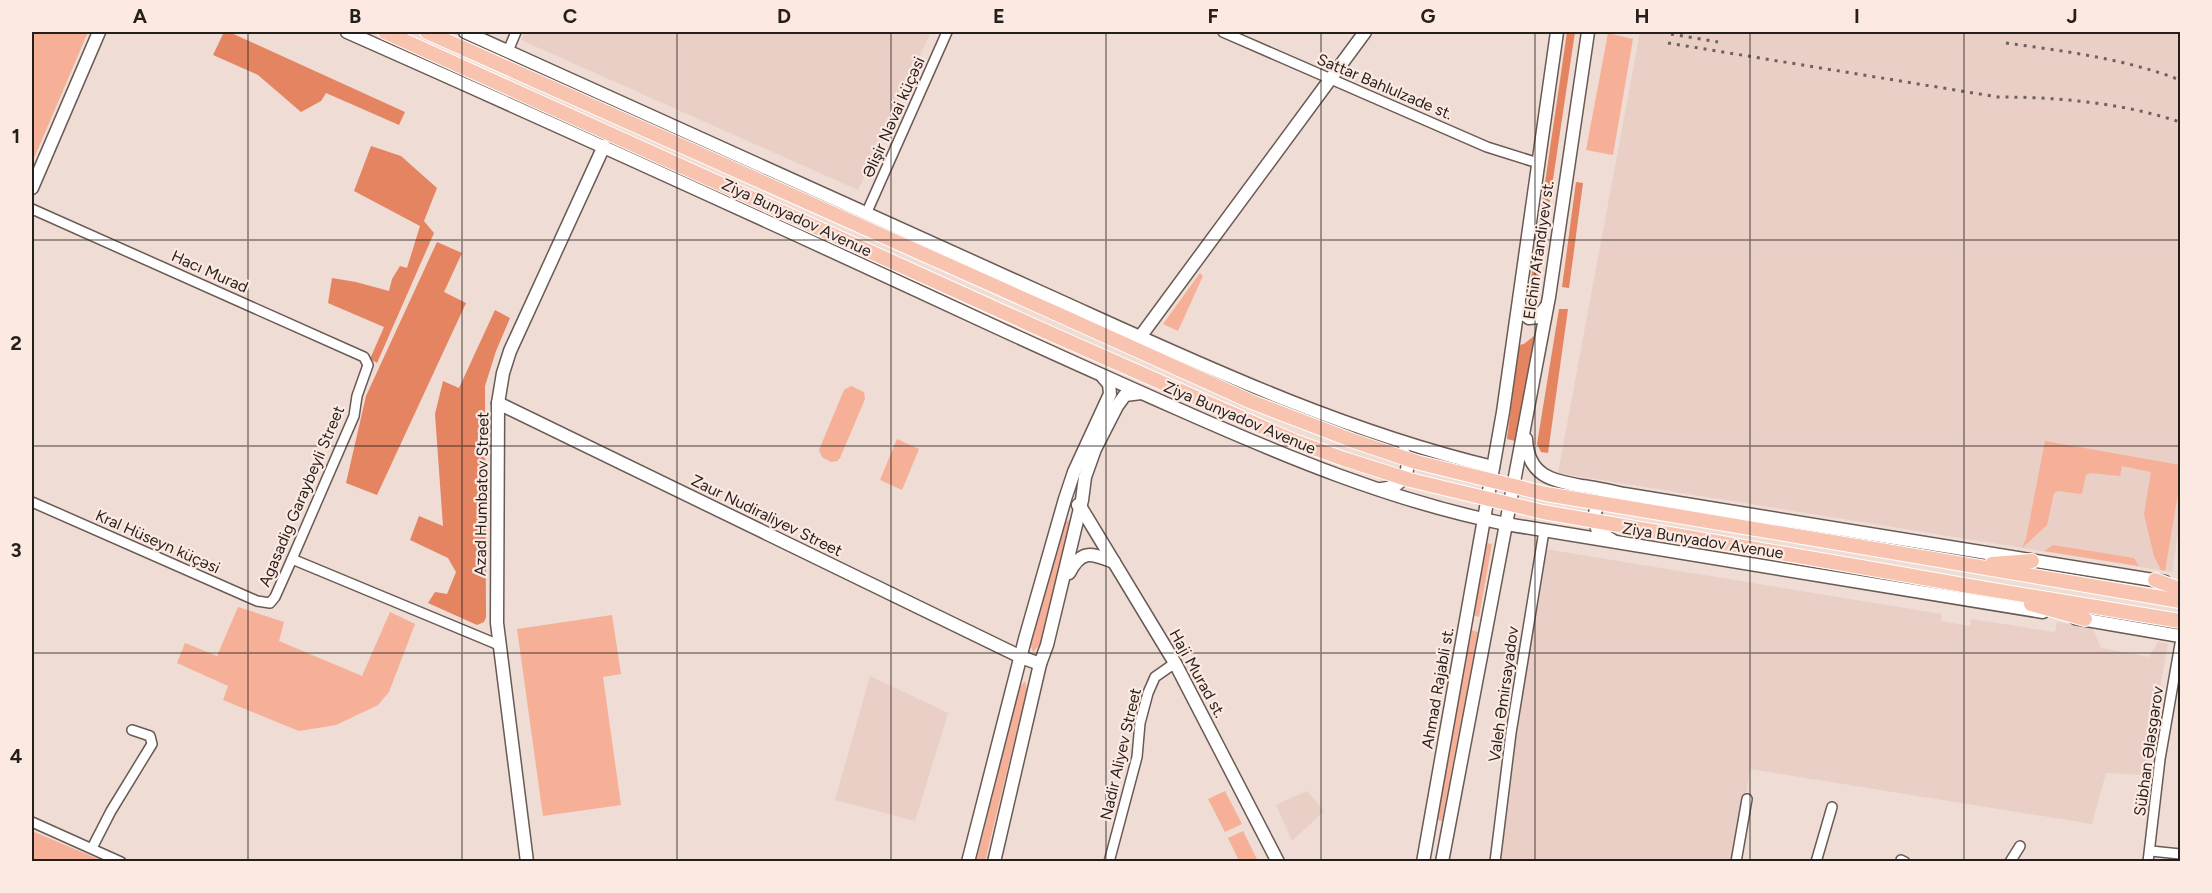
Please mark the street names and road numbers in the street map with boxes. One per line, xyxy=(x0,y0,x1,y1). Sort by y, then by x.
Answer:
street label: Sattar Bahlulzade st. xyxy=(1314,49,1455,124)
street label: Əlişir Nəvai küçəsi xyxy=(858,54,929,181)
street label: Ziya Bunyadov Avenue xyxy=(719,174,875,261)
street label: Elchin Afandiyev st. xyxy=(1519,179,1558,321)
street label: Hacı Murad xyxy=(169,246,251,297)
street label: Ziya Bunyadov Avenue xyxy=(1161,377,1319,458)
street label: Agasadig Garaybeyli Street xyxy=(255,403,348,590)
street label: Azad Humbatov Street xyxy=(471,412,492,576)
street label: Zaur Nudiraliyev Street xyxy=(688,471,845,560)
street label: Kral Hüseyn küçəsi xyxy=(93,505,223,577)
street label: Ziya Bunyadov Avenue xyxy=(1621,518,1785,563)
street label: Valeh Əmirsayadov xyxy=(1485,624,1523,763)
street label: Haji Murad st. xyxy=(1165,626,1230,721)
street label: Ahmad Rajabli st. xyxy=(1417,626,1458,750)
street label: Sübhan Ələsgərov xyxy=(2130,684,2167,817)
street label: Nadir Aliyev Street xyxy=(1096,686,1145,822)

